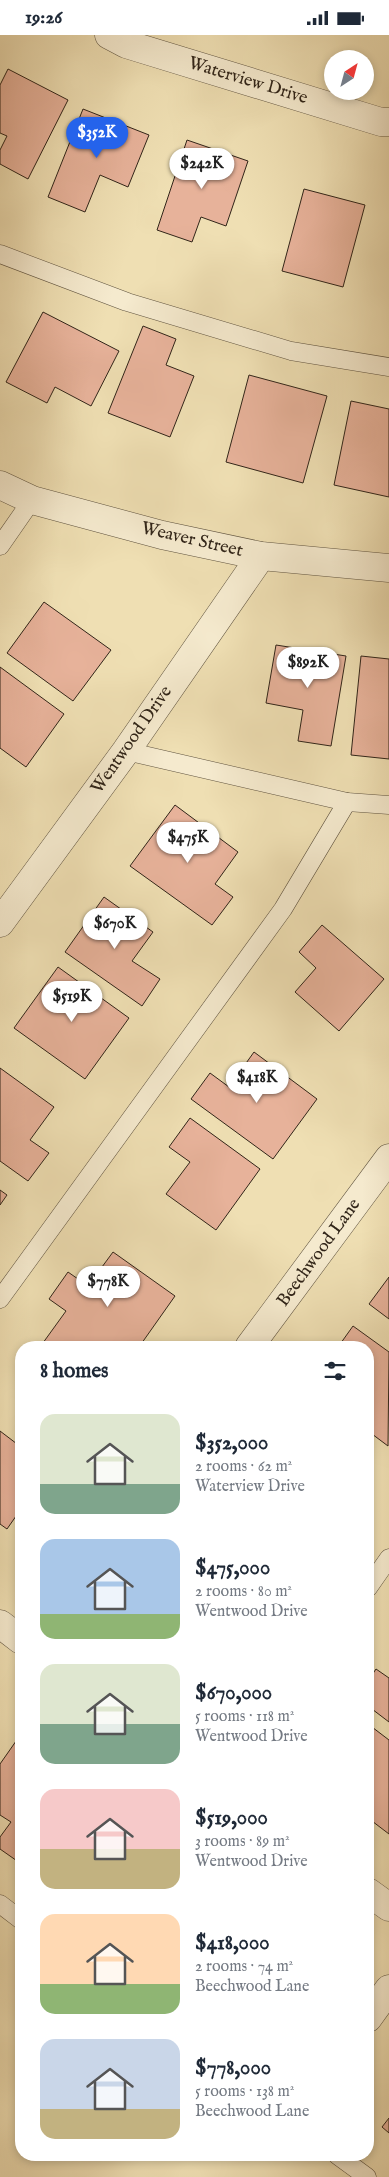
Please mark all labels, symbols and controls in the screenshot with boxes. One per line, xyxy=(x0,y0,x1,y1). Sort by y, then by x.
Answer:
text: 19:26 xyxy=(25,6,62,30)
north arrow xyxy=(324,50,374,100)
map controls xyxy=(324,50,374,100)
street label: Waterview Drive xyxy=(186,52,310,110)
pin: $352K xyxy=(62,117,132,159)
text: $352K xyxy=(77,123,117,143)
pin: $242K xyxy=(167,147,237,190)
text: $242K xyxy=(180,154,224,174)
street label: Weaver Street xyxy=(139,517,245,563)
pin: $892K xyxy=(273,647,343,689)
text: $892K xyxy=(287,653,329,673)
street label: Wentwood Drive xyxy=(86,681,178,799)
pin: $475K xyxy=(153,821,223,864)
text: $475K xyxy=(167,828,209,848)
pin: $670K xyxy=(80,907,150,950)
text: $670K xyxy=(94,914,136,934)
pin: $519K xyxy=(37,981,107,1023)
text: $519K xyxy=(52,987,92,1007)
pin: $418K xyxy=(222,1061,292,1104)
text: $418K xyxy=(237,1068,277,1088)
street label: Beechwood Lane xyxy=(272,1194,366,1312)
pin: $778K xyxy=(73,1265,143,1308)
text: $778K xyxy=(87,1272,129,1292)
icon: filters xyxy=(321,1357,349,1385)
text: 8 homes xyxy=(40,1358,108,1385)
text: $352,000 xyxy=(195,1430,268,1457)
icon: home xyxy=(80,1434,140,1494)
text: 2 rooms · 62 m² xyxy=(195,1457,292,1477)
text: Waterview Drive xyxy=(195,1477,305,1497)
text: $475,000 xyxy=(195,1555,270,1582)
icon: home xyxy=(80,1559,140,1619)
text: 2 rooms · 80 m² xyxy=(195,1582,292,1602)
text: Wentwood Drive xyxy=(195,1602,308,1622)
text: $670,000 xyxy=(195,1680,272,1707)
icon: home xyxy=(80,1684,140,1744)
text: 5 rooms · 118 m² xyxy=(195,1707,294,1727)
text: Wentwood Drive xyxy=(195,1727,308,1747)
text: $519,000 xyxy=(195,1805,268,1832)
icon: home xyxy=(80,1809,140,1869)
text: 3 rooms · 89 m² xyxy=(195,1832,290,1852)
text: Wentwood Drive xyxy=(195,1852,308,1872)
text: $418,000 xyxy=(195,1930,270,1957)
icon: home xyxy=(80,1934,140,1994)
text: 2 rooms · 74 m² xyxy=(195,1957,293,1977)
text: Beechwood Lane xyxy=(195,1977,309,1997)
text: $778,000 xyxy=(195,2055,271,2082)
icon: home xyxy=(80,2059,140,2119)
text: 5 rooms · 138 m² xyxy=(195,2082,294,2102)
text: Beechwood Lane xyxy=(195,2102,309,2122)

